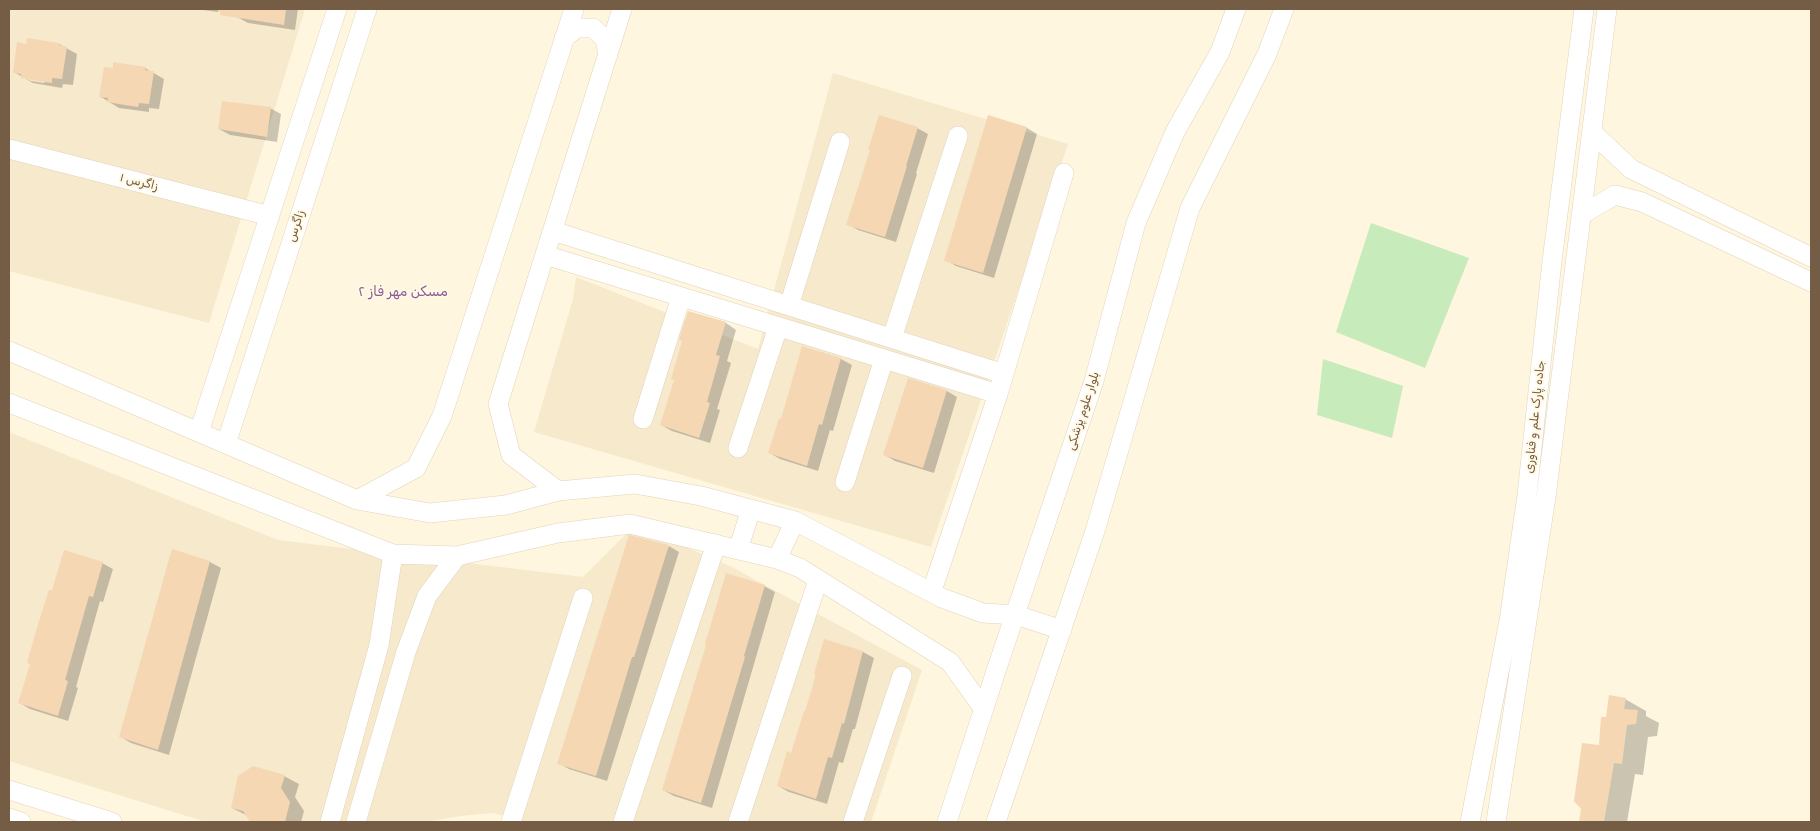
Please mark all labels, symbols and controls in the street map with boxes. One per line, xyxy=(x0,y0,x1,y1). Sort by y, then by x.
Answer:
street label: زاگرس ۱ xyxy=(118,170,160,194)
street label: زاگرس xyxy=(284,208,308,244)
district label: مسکن مهر فاز ۲ xyxy=(358,284,448,300)
street label: جاده پارک علم و فناوری xyxy=(1522,360,1548,474)
street label: بلوار علوم پزشکی xyxy=(1064,370,1102,452)

